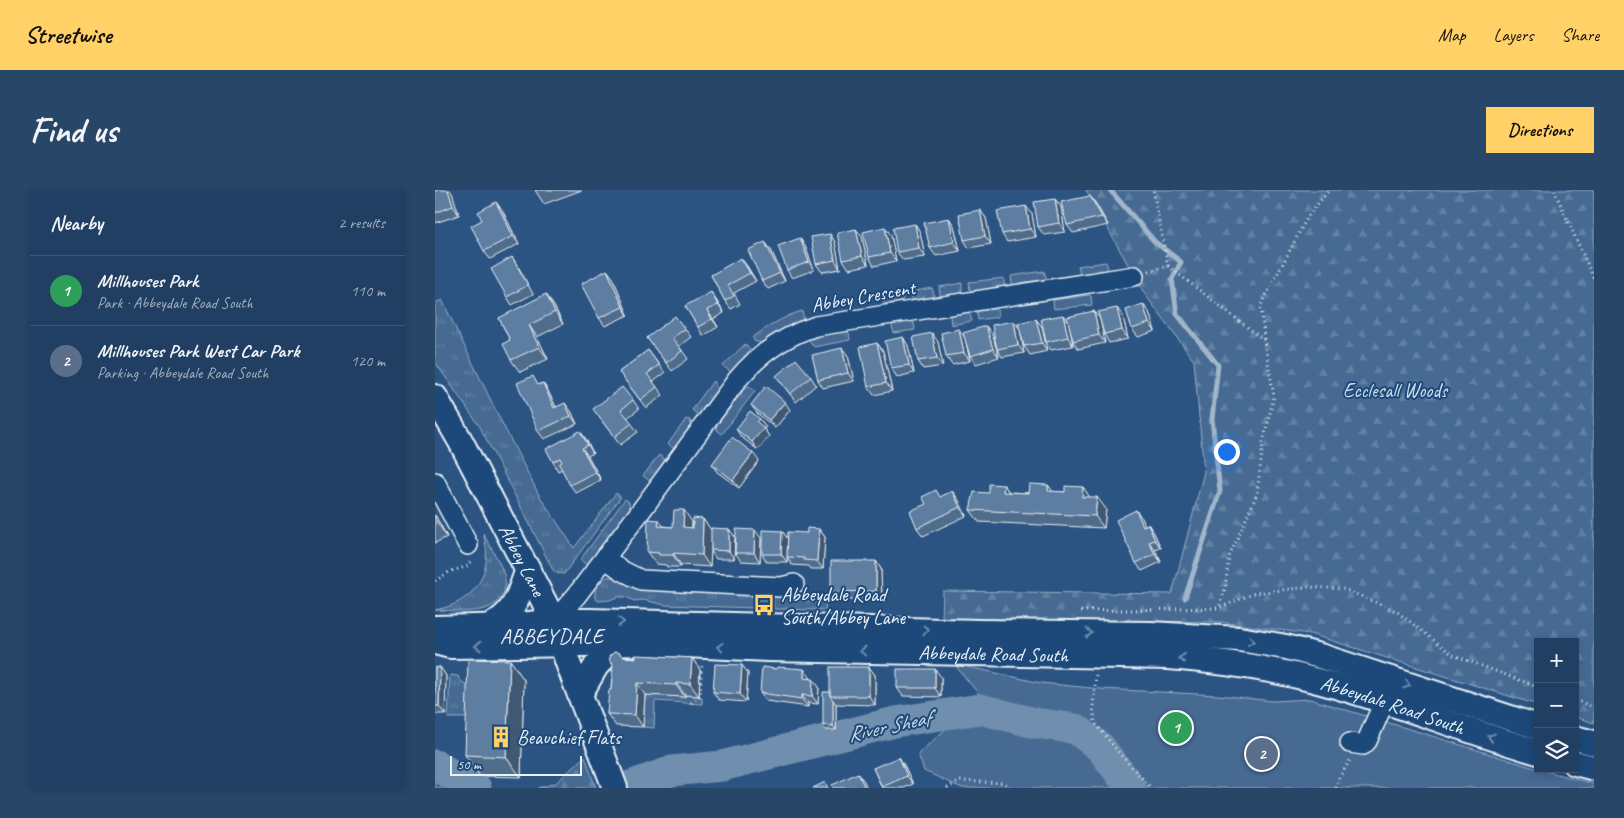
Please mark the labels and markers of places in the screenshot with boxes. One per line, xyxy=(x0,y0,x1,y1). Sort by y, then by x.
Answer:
place label: Abbeydale Road South/Abbey Lane xyxy=(781,582,906,630)
bus stop icon: Abbeydale Road South/Abbey Lane xyxy=(751,592,777,618)
pin: 1 xyxy=(1160,709,1192,747)
building icon: Beauchief Flats xyxy=(488,724,514,750)
place label: Beauchief Flats xyxy=(517,725,623,750)
pin: 2 xyxy=(1246,735,1278,773)

